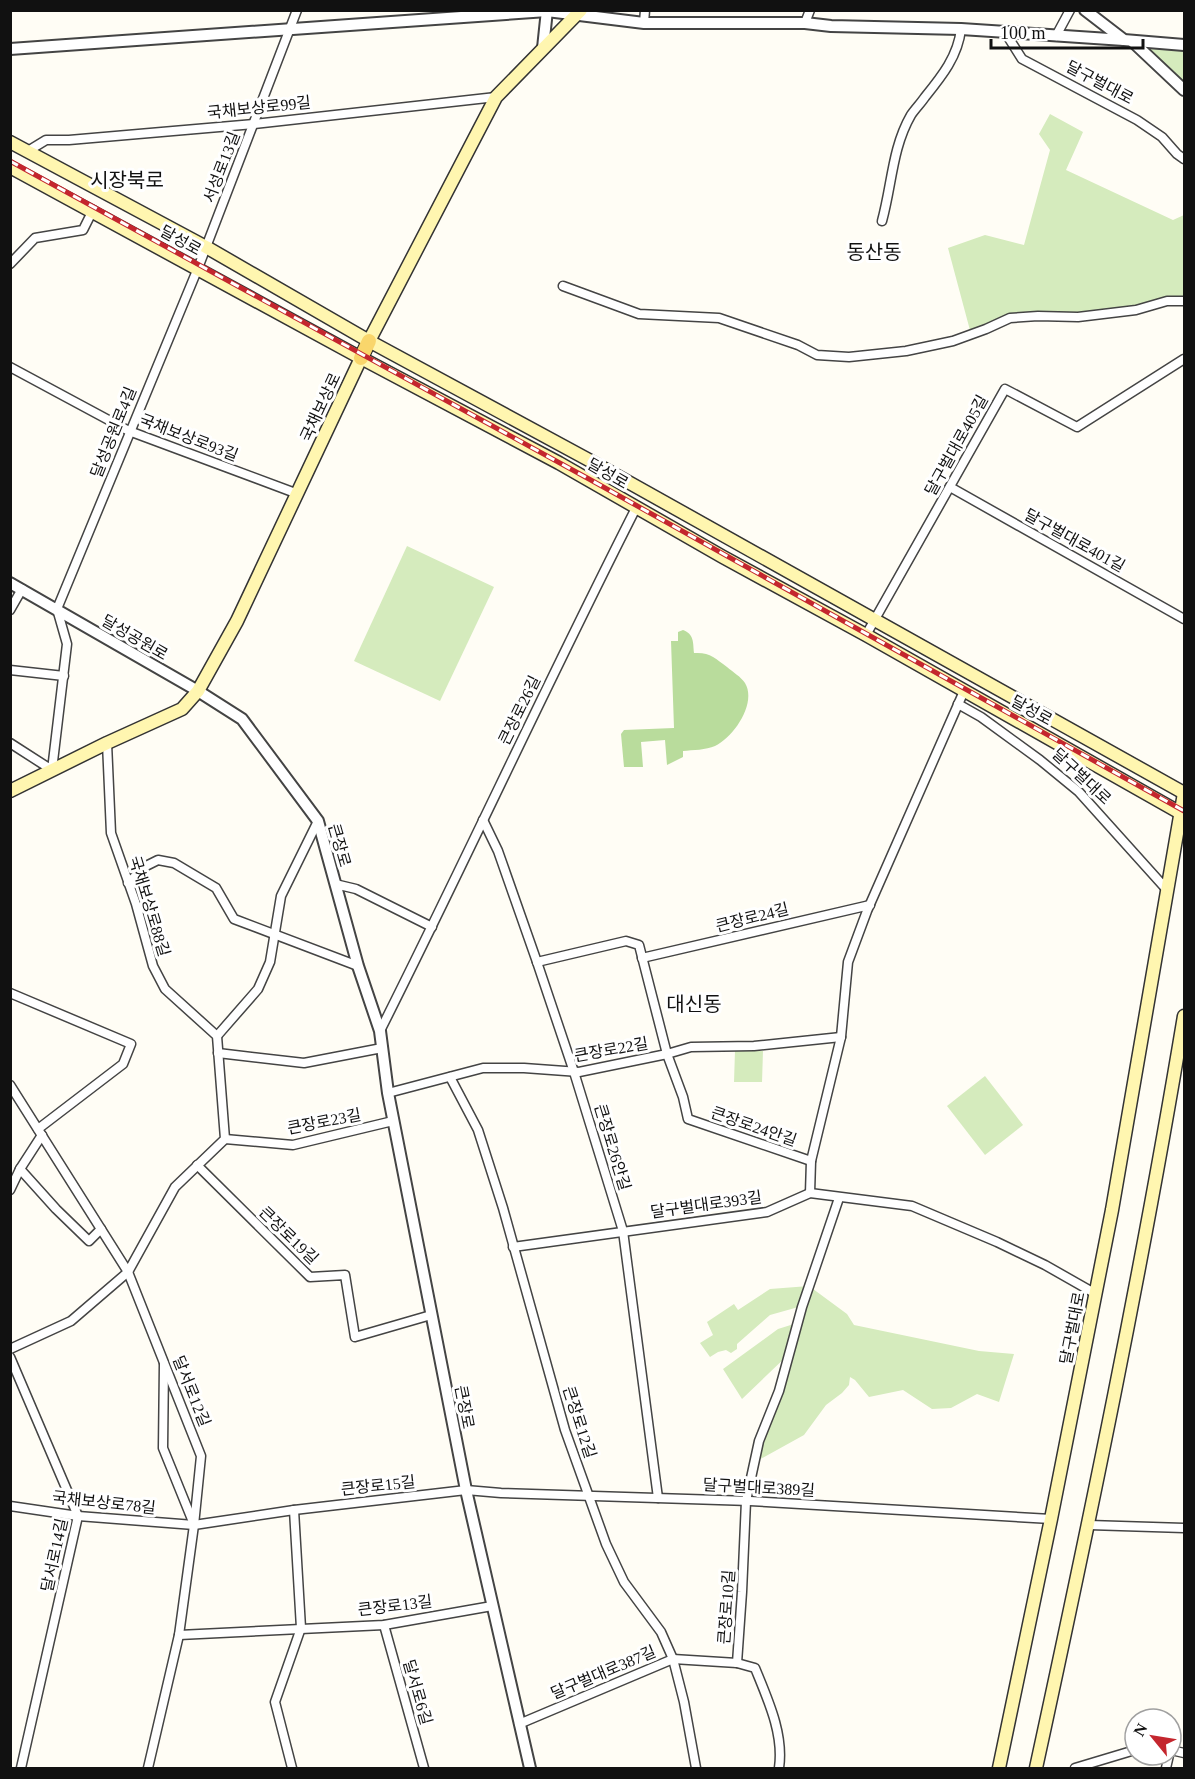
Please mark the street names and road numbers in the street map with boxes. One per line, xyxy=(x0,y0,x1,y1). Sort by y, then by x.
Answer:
street label: 달구벌대로 xyxy=(1063,58,1136,107)
street label: 국채보상로99길 xyxy=(206,94,312,121)
street label: 서성로13길 xyxy=(200,129,243,205)
street label: 달성로 xyxy=(157,222,204,259)
street label: 국채보상로 xyxy=(297,370,344,444)
street label: 달성공원로4길 xyxy=(88,384,139,480)
street label: 달구벌대로405길 xyxy=(922,392,991,498)
street label: 국채보상로93길 xyxy=(137,411,241,464)
street label: 달성로 xyxy=(584,455,631,492)
street label: 달구벌대로401길 xyxy=(1022,506,1128,575)
street label: 달성공원로 xyxy=(99,612,171,663)
street label: 큰장로26길 xyxy=(495,673,544,748)
street label: 달성로 xyxy=(1008,692,1055,729)
street label: 달구벌대로 xyxy=(1049,745,1115,808)
street label: 큰장로 xyxy=(325,822,354,869)
street label: 국채보상로88길 xyxy=(126,854,173,959)
street label: 큰장로24길 xyxy=(714,900,791,935)
street label: 큰장로22길 xyxy=(573,1035,649,1064)
street label: 큰장로26안길 xyxy=(591,1102,634,1192)
street label: 큰장로24안길 xyxy=(709,1104,799,1149)
street label: 큰장로23길 xyxy=(286,1106,362,1137)
street label: 달구벌대로393길 xyxy=(649,1188,763,1221)
street label: 큰장로19길 xyxy=(256,1203,321,1267)
street label: 달구벌대로 xyxy=(1057,1290,1088,1366)
street label: 달서로12길 xyxy=(170,1353,213,1429)
street label: 큰장로 xyxy=(452,1384,477,1431)
street label: 큰장로12길 xyxy=(560,1384,599,1460)
street label: 큰장로15길 xyxy=(340,1473,416,1498)
street label: 달구벌대로389길 xyxy=(702,1476,816,1499)
street label: 국채보상로78길 xyxy=(51,1489,157,1516)
street label: 달서로14길 xyxy=(38,1517,71,1593)
street label: 큰장로10길 xyxy=(715,1569,738,1645)
street label: 큰장로13길 xyxy=(357,1592,433,1618)
street label: 달구벌대로387길 xyxy=(548,1643,658,1702)
street label: 달서로6길 xyxy=(400,1658,435,1727)

